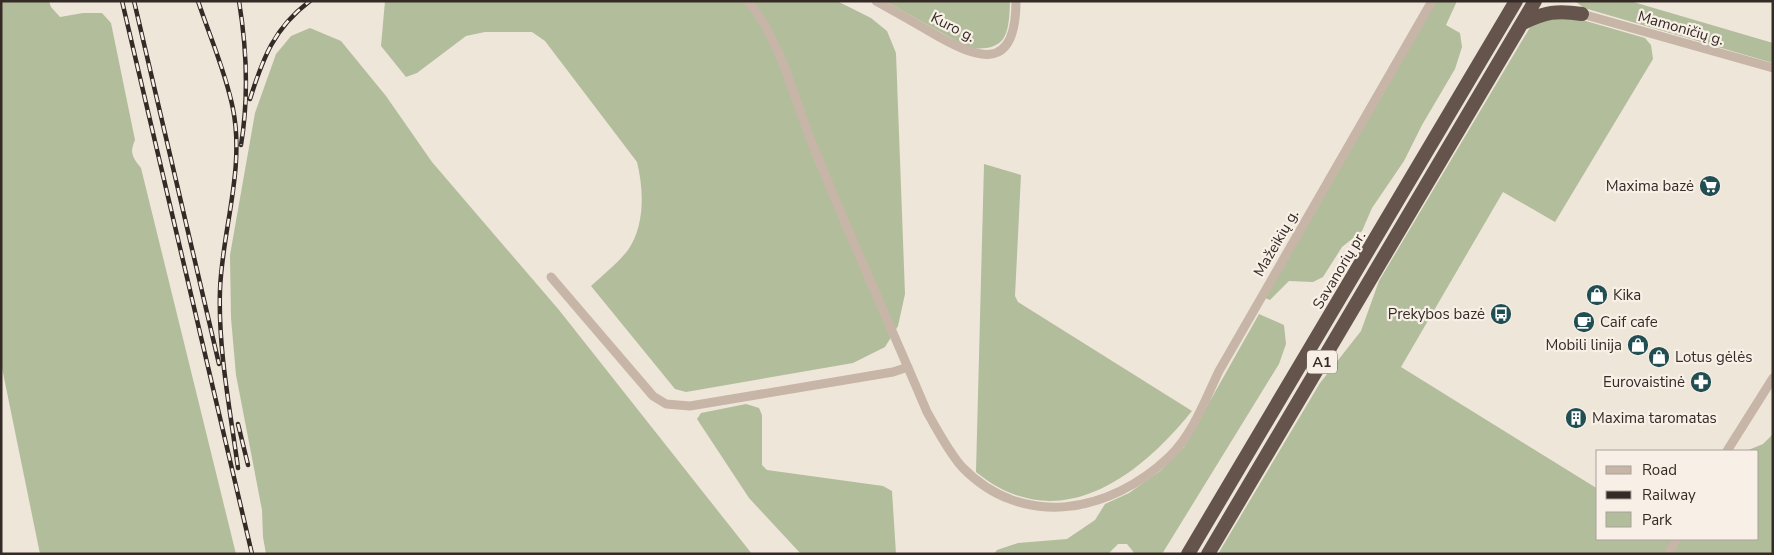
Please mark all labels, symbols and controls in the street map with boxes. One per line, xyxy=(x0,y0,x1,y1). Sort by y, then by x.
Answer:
street label: Mamoničių g. xyxy=(1636,6,1726,50)
street label: Kuro g. xyxy=(927,7,979,47)
supermarket icon: Maxima bazė xyxy=(1698,174,1722,198)
place label: Maxima bazė xyxy=(1606,176,1694,196)
street label: Mažeikių g. xyxy=(1249,206,1303,280)
street label: Savanorių pr. xyxy=(1308,227,1370,313)
shop icon: Kika xyxy=(1585,283,1609,307)
place label: Kika xyxy=(1613,285,1641,305)
bus stop icon: Prekybos bazė xyxy=(1489,302,1513,326)
place label: Prekybos bazė xyxy=(1388,304,1485,324)
cafe icon: Caif cafe xyxy=(1572,310,1596,334)
place label: Caif cafe xyxy=(1600,312,1658,332)
shop icon: Mobili linija xyxy=(1626,333,1650,357)
place label: Mobili linija xyxy=(1545,335,1622,355)
shop icon: Lotus gėlės xyxy=(1647,345,1671,369)
place label: Lotus gėlės xyxy=(1675,347,1752,367)
road number: A1 xyxy=(1307,351,1337,374)
pharmacy icon: Eurovaistinė xyxy=(1689,370,1713,394)
place label: Eurovaistinė xyxy=(1603,372,1685,392)
building icon: Maxima taromatas xyxy=(1564,406,1588,430)
place label: Maxima taromatas xyxy=(1592,408,1717,428)
legend xyxy=(1596,450,1759,540)
text: Road xyxy=(1642,460,1677,480)
text: Railway xyxy=(1642,485,1696,505)
text: Park xyxy=(1642,510,1672,530)

